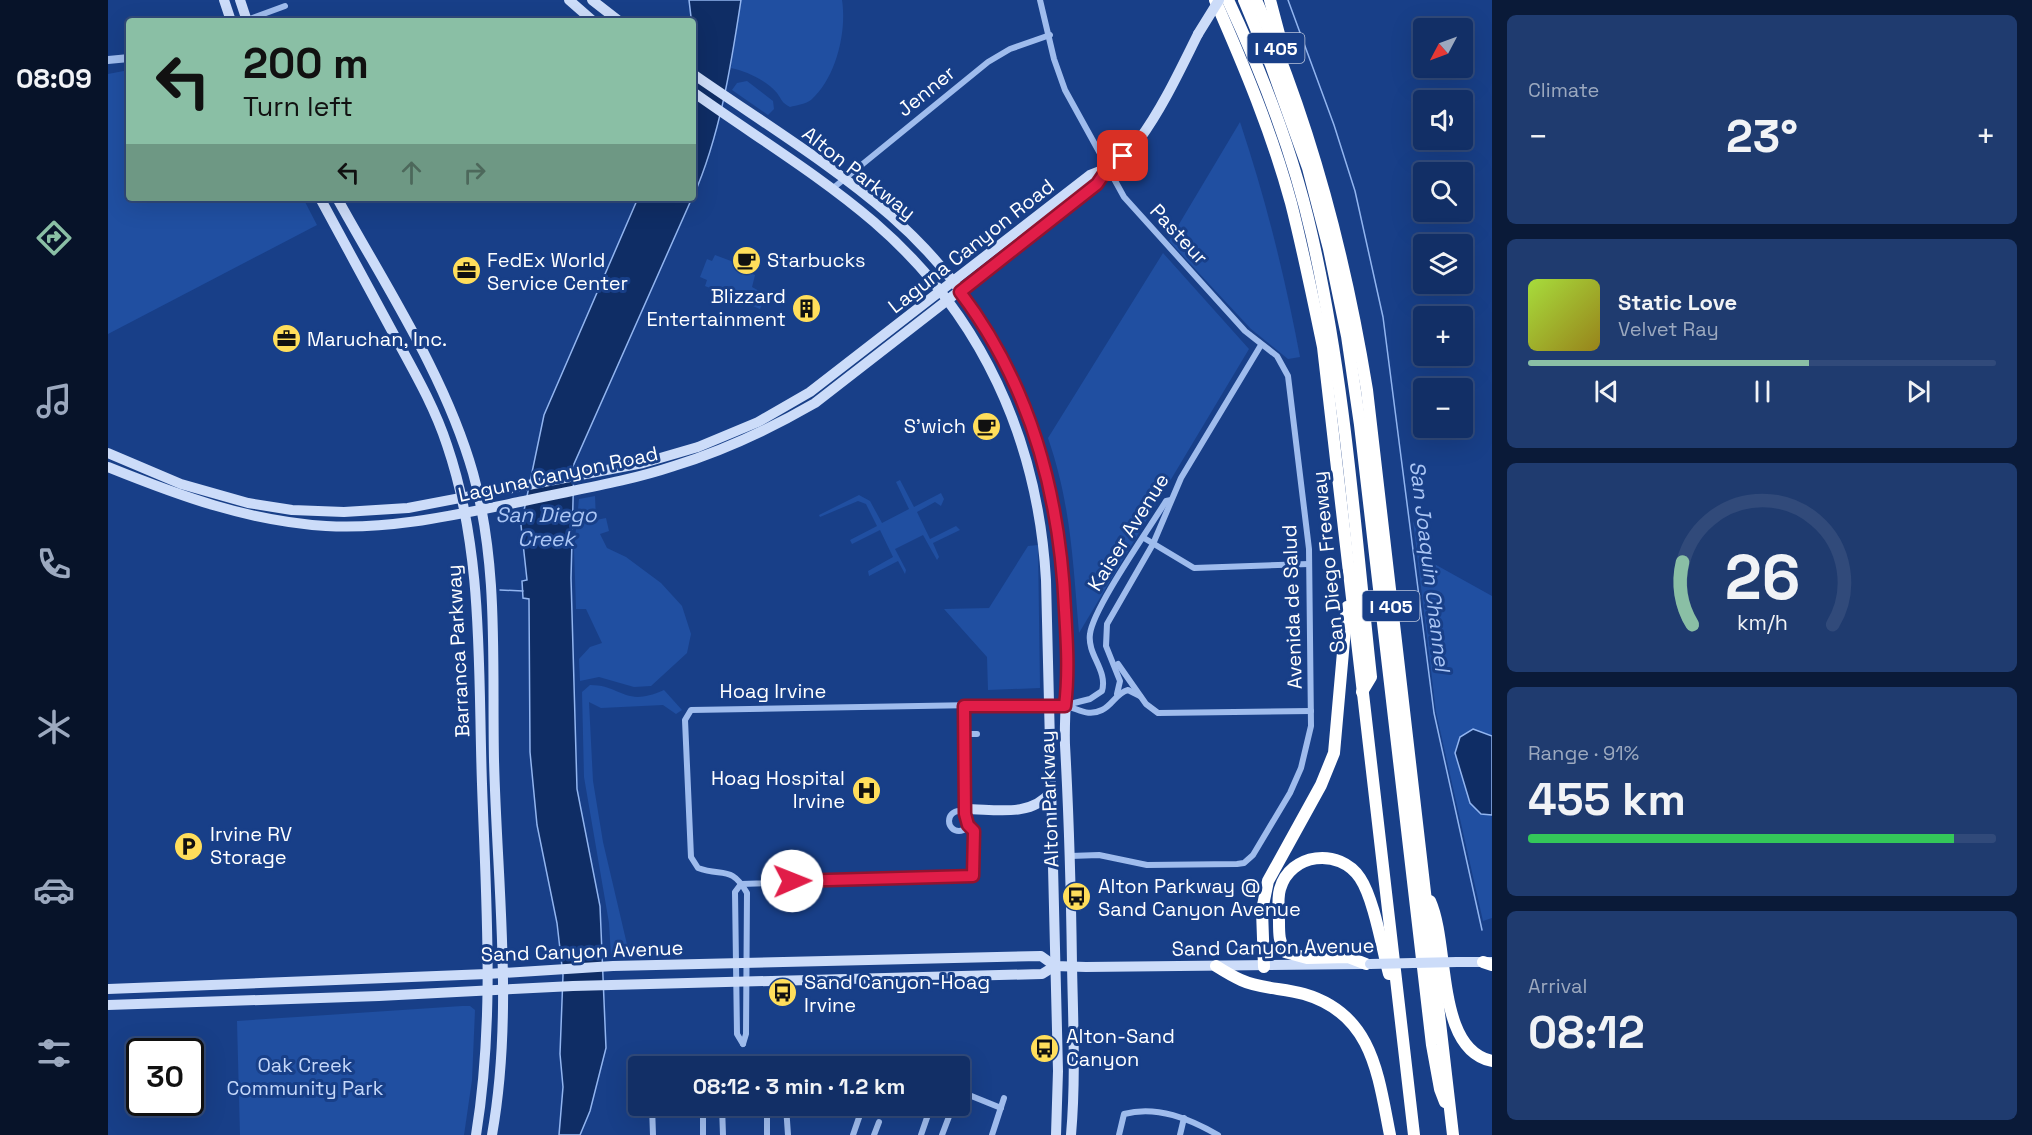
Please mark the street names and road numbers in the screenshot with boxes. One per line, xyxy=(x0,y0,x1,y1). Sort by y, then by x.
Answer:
road number: I 405 xyxy=(1248,33,1304,63)
street label: Jenner xyxy=(892,60,960,122)
street label: Alton Parkway xyxy=(797,121,921,225)
street label: Laguna Canyon Road xyxy=(883,173,1059,319)
street label: Pasteur xyxy=(1144,198,1214,270)
street label: Laguna Canyon Road xyxy=(456,440,660,508)
street label: Kaiser Avenue xyxy=(1081,468,1175,596)
street label: San Diego Freeway xyxy=(1306,470,1350,654)
street label: Avenida de Salud xyxy=(1276,524,1308,690)
street label: Barranca Parkway xyxy=(440,564,476,738)
road number: I 405 xyxy=(1362,591,1420,621)
street label: Hoag Irvine xyxy=(720,678,826,704)
street label: Alton Parkway xyxy=(1034,730,1064,868)
street label: Sand Canyon Avenue xyxy=(1171,932,1375,962)
street label: Sand Canyon Avenue xyxy=(480,934,684,968)

